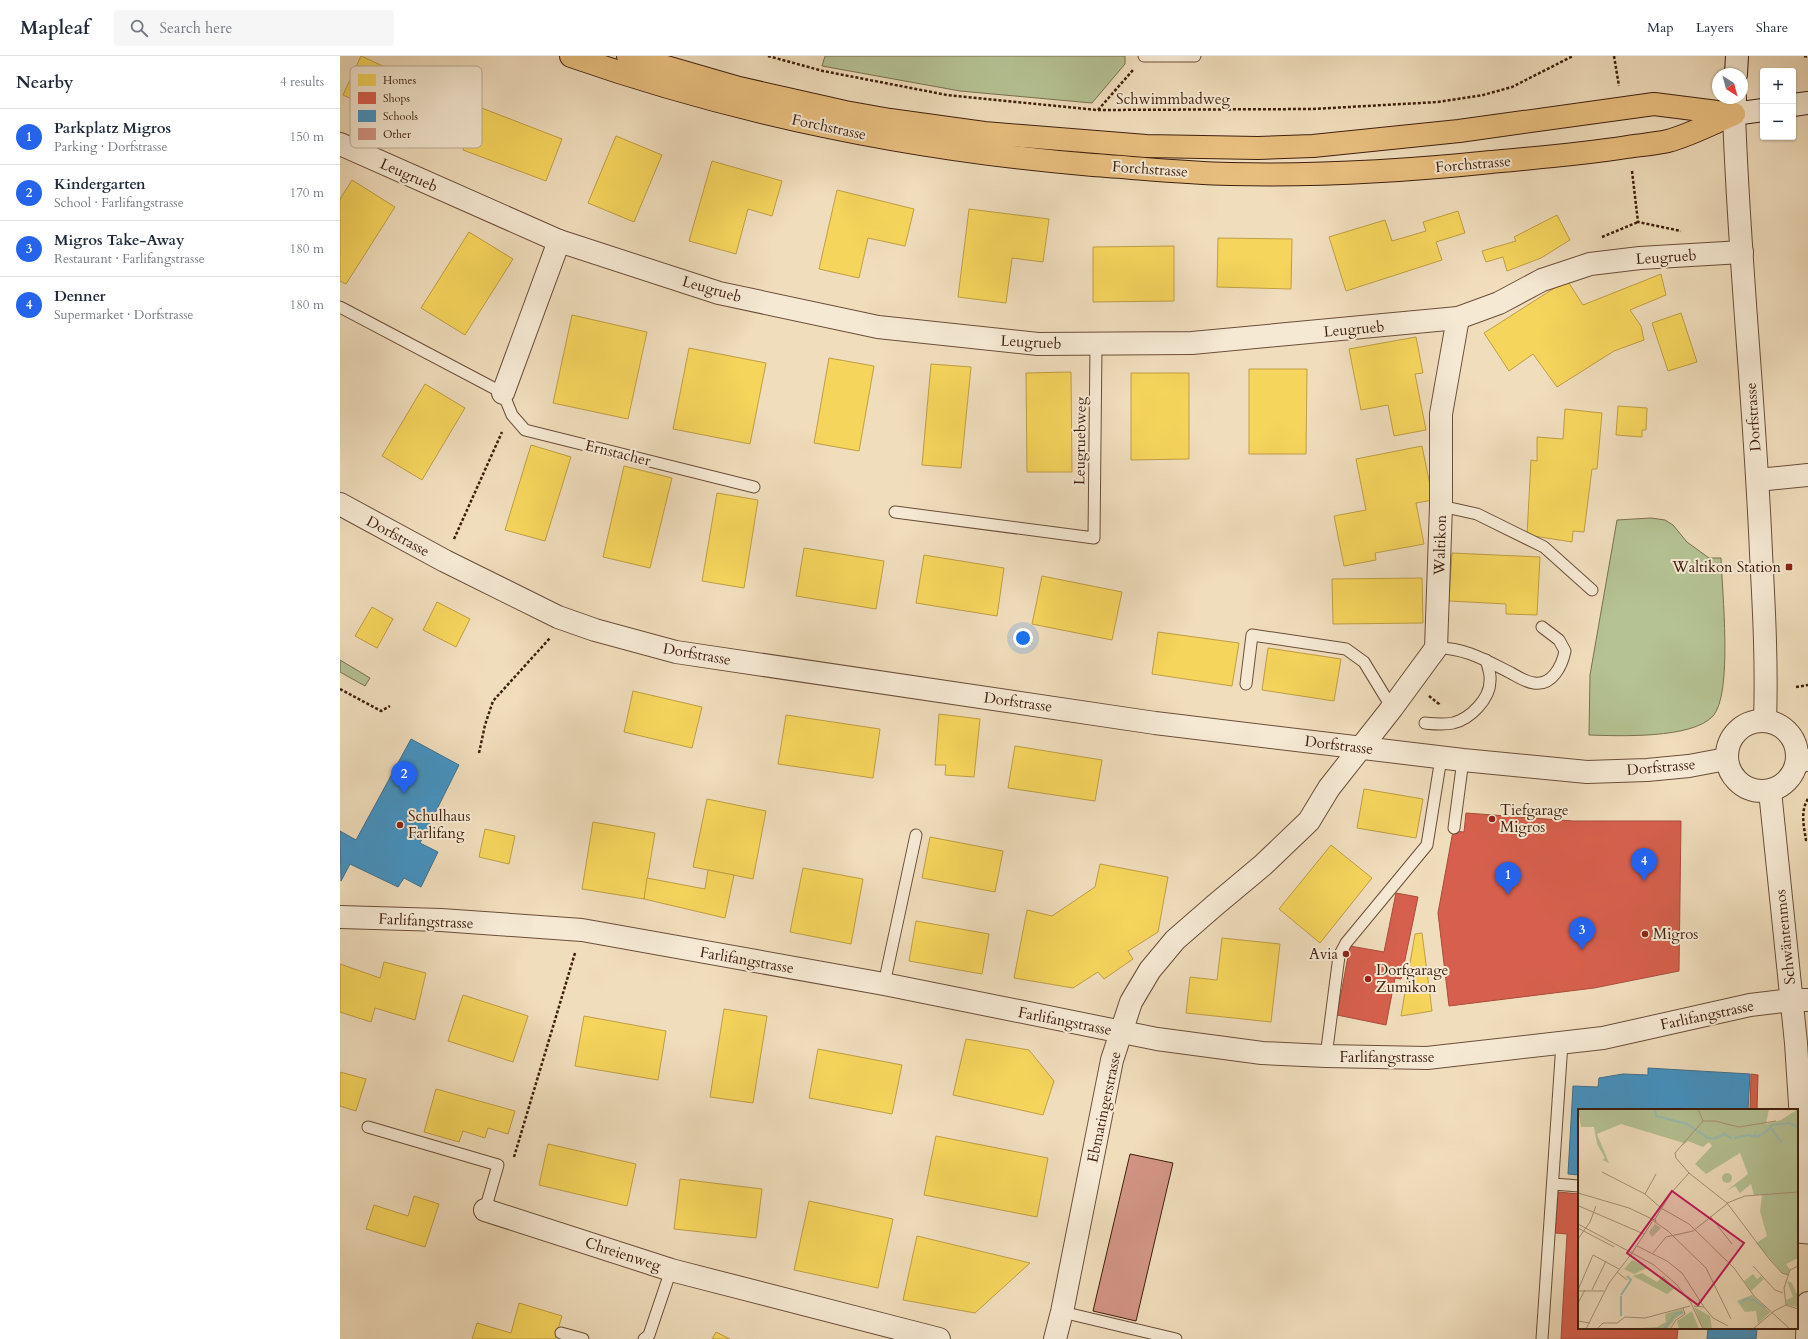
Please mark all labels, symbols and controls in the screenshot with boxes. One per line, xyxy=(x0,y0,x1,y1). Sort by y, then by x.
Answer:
search box xyxy=(114,10,394,46)
text: Mapleaf xyxy=(20,15,90,41)
icon: search xyxy=(128,17,150,39)
text: Search here xyxy=(160,18,232,38)
text: Map xyxy=(1647,18,1674,37)
text: Layers xyxy=(1696,18,1734,37)
text: Share xyxy=(1756,18,1788,37)
legend xyxy=(350,66,482,148)
north arrow xyxy=(1712,68,1748,104)
map controls xyxy=(1760,68,1796,140)
button: + xyxy=(1760,68,1796,104)
text: Nearby xyxy=(16,71,73,94)
text: 4 results xyxy=(280,73,324,91)
text: Homes xyxy=(383,73,416,88)
street label: Schwimmbadweg xyxy=(1116,89,1231,109)
text: Shops xyxy=(383,91,410,106)
button: − xyxy=(1760,104,1796,140)
text: Schools xyxy=(383,109,418,124)
street label: Forchstrasse xyxy=(790,109,868,145)
text: Parkplatz Migros xyxy=(54,118,171,138)
text: Other xyxy=(383,127,412,142)
text: 1 xyxy=(26,128,32,146)
text: 150 m xyxy=(290,128,324,146)
text: Parking · Dorfstrasse xyxy=(54,138,167,156)
street label: Forchstrasse xyxy=(1434,151,1512,177)
street label: Leugrueb xyxy=(377,153,441,197)
street label: Forchstrasse xyxy=(1112,156,1189,182)
text: Kindergarten xyxy=(54,174,146,194)
text: 2 xyxy=(26,184,32,202)
text: 170 m xyxy=(290,184,324,202)
text: School · Farlifangstrasse xyxy=(54,194,184,212)
text: Migros Take-Away xyxy=(54,230,185,250)
text: 3 xyxy=(26,240,32,258)
text: 180 m xyxy=(290,240,324,258)
street label: Leugrueb xyxy=(1635,245,1697,269)
text: Restaurant · Farlifangstrasse xyxy=(54,250,205,268)
street label: Leugrueb xyxy=(680,271,744,307)
text: Denner xyxy=(54,286,106,306)
text: 4 xyxy=(26,296,32,314)
text: 180 m xyxy=(290,296,324,314)
text: Supermarket · Dorfstrasse xyxy=(54,306,194,324)
street label: Leugrueb xyxy=(1323,316,1385,342)
street label: Leugrueb xyxy=(1000,330,1062,354)
street label: Dorfstrasse xyxy=(1741,382,1765,452)
street label: Leugruebweg xyxy=(1069,396,1091,485)
street label: Ernstacher xyxy=(583,435,653,471)
street label: Dorfstrasse xyxy=(363,511,433,561)
street label: Waltikon xyxy=(1429,514,1451,577)
place label: Waltikon Station xyxy=(1671,557,1781,577)
marker: Waltikon Station xyxy=(1784,562,1794,572)
your location xyxy=(1013,628,1033,648)
street label: Dorfstrasse xyxy=(661,638,733,670)
street label: Dorfstrasse xyxy=(982,687,1054,717)
street label: Dorfstrasse xyxy=(1304,731,1375,759)
street label: Dorfstrasse xyxy=(1626,754,1696,780)
pin: 2 xyxy=(391,761,417,794)
place label: Tiefgarage Migros xyxy=(1500,800,1569,837)
place label: Schulhaus Farlifang xyxy=(408,806,471,843)
marker: Tiefgarage Migros xyxy=(1487,814,1497,824)
marker: Schulhaus Farlifang xyxy=(395,820,405,830)
pin: 4 xyxy=(1631,848,1657,881)
pin: 1 xyxy=(1495,862,1521,895)
street label: Schwäntenmos xyxy=(1770,888,1800,986)
street label: Farlifangstrasse xyxy=(378,909,474,933)
pin: 3 xyxy=(1569,917,1595,950)
place label: Migros xyxy=(1653,924,1698,944)
marker: Migros xyxy=(1640,929,1650,939)
street label: Farlifangstrasse xyxy=(698,942,796,978)
place label: Avia xyxy=(1309,944,1339,964)
marker: Avia xyxy=(1341,949,1351,959)
place label: Dorfgarage Zumikon xyxy=(1376,960,1449,997)
marker: Dorfgarage Zumikon xyxy=(1363,974,1373,984)
street label: Farlifangstrasse xyxy=(1658,995,1756,1035)
street label: Farlifangstrasse xyxy=(1016,1002,1114,1040)
street label: Farlifangstrasse xyxy=(1339,1047,1435,1067)
street label: Ebmatingerstrasse xyxy=(1082,1049,1126,1164)
inset map xyxy=(1578,1109,1798,1329)
street label: Chreienweg xyxy=(582,1232,664,1276)

